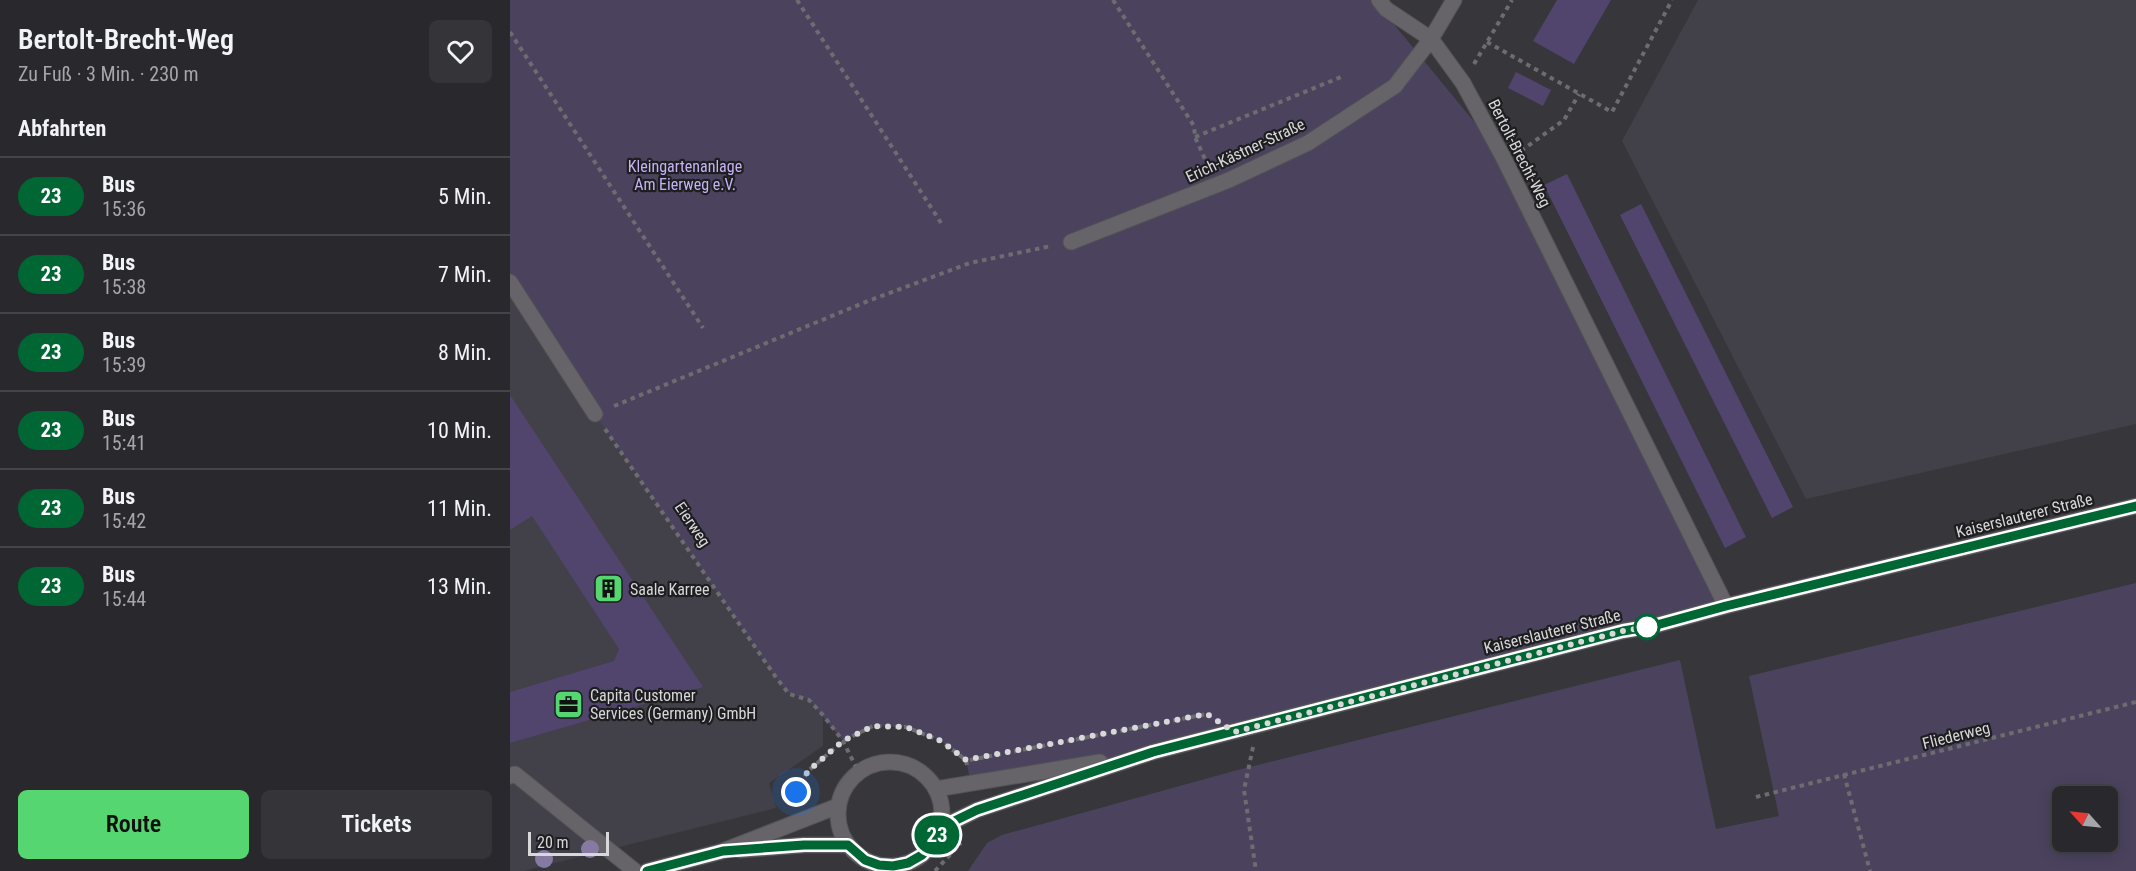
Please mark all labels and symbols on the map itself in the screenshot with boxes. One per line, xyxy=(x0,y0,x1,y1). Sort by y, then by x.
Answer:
street label: Bertolt-Brecht-Weg xyxy=(1484,96,1555,210)
street label: Erich-Kästner-Straße xyxy=(1183,115,1308,186)
park label: Kleingartenanlage Am Eierweg e.V. xyxy=(628,157,742,194)
street label: Kaiserslauterer Straße xyxy=(1954,489,2094,542)
street label: Eierweg xyxy=(671,498,714,550)
building icon: Saale Karree xyxy=(593,573,625,605)
place label: Saale Karree xyxy=(630,580,709,599)
street label: Kaiserslauterer Straße xyxy=(1482,605,1622,658)
unlabelled marker xyxy=(1634,614,1660,640)
place label: Capita Customer Services (Germany) GmbH xyxy=(590,686,756,723)
office icon: Capita Customer Services (Germany) GmbH xyxy=(553,688,585,720)
street label: Fliederweg xyxy=(1920,718,1992,753)
your location xyxy=(781,777,811,807)
north arrow xyxy=(2052,786,2118,852)
line badge: 23 xyxy=(910,816,964,854)
scale bar xyxy=(528,829,609,856)

